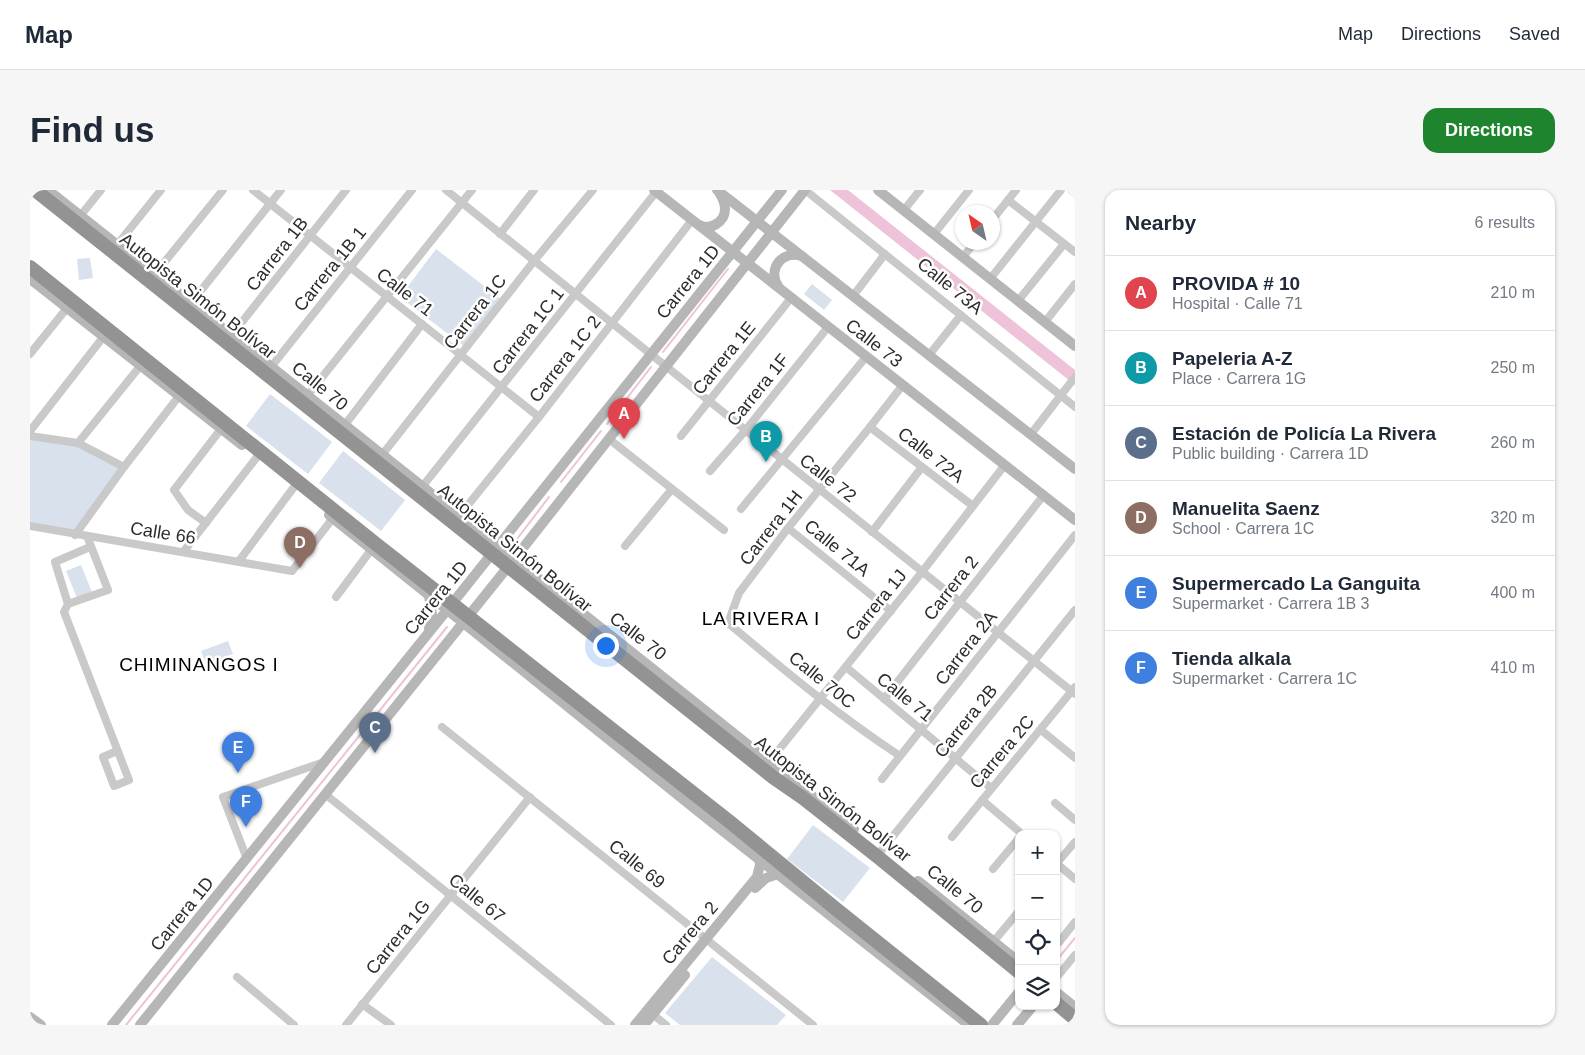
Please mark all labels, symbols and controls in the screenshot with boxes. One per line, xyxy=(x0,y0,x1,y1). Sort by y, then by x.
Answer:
text: Map xyxy=(25,21,73,48)
text: Map xyxy=(1338,24,1373,44)
text: Directions xyxy=(1401,24,1481,44)
text: Saved xyxy=(1509,24,1560,44)
button: Directions xyxy=(1423,108,1555,153)
text: Find us xyxy=(30,110,154,149)
north arrow xyxy=(955,205,1000,250)
text: Nearby xyxy=(1125,211,1196,234)
street label: Carrera 1B xyxy=(242,213,312,295)
text: 6 results xyxy=(1475,214,1535,231)
street label: Carrera 1B 1 xyxy=(290,223,370,315)
street label: Autopista Simón Bolívar xyxy=(116,229,280,363)
street label: Carrera 1D xyxy=(652,241,724,323)
street label: Calle 73A xyxy=(913,254,987,318)
street label: Calle 71 xyxy=(373,264,437,320)
street label: Carrera 1C xyxy=(440,271,510,353)
text: PROVIDA # 10 xyxy=(1172,273,1300,294)
street label: Carrera 1C 1 xyxy=(488,284,568,378)
text: A xyxy=(1135,284,1147,301)
text: 210 m xyxy=(1491,284,1535,301)
text: Hospital · Calle 71 xyxy=(1172,295,1303,312)
street label: Carrera 1C 2 xyxy=(525,312,605,406)
street label: Calle 73 xyxy=(842,315,906,371)
street label: Carrera 1E xyxy=(689,318,759,398)
text: Papeleria A-Z xyxy=(1172,348,1293,369)
street label: Carrera 1F xyxy=(723,350,793,430)
street label: Calle 70 xyxy=(288,357,352,415)
text: B xyxy=(1135,359,1147,376)
text: 250 m xyxy=(1491,359,1535,376)
text: Place · Carrera 1G xyxy=(1172,370,1306,387)
pin: A xyxy=(608,398,640,439)
pin: B xyxy=(750,421,782,462)
street label: Calle 72A xyxy=(894,423,968,487)
text: Estación de Policía La Rivera xyxy=(1172,423,1436,444)
text: C xyxy=(1135,434,1147,451)
text: 260 m xyxy=(1491,434,1535,451)
text: Public building · Carrera 1D xyxy=(1172,445,1369,462)
street label: Calle 72 xyxy=(796,450,860,506)
street label: Autopista Simón Bolívar xyxy=(434,480,596,616)
street label: Carrera 1H xyxy=(736,487,806,569)
text: Manuelita Saenz xyxy=(1172,498,1320,519)
text: D xyxy=(1135,509,1147,526)
text: 320 m xyxy=(1491,509,1535,526)
street label: Calle 71A xyxy=(800,516,874,580)
street label: Calle 66 xyxy=(129,518,197,548)
text: School · Carrera 1C xyxy=(1172,520,1314,537)
pin: D xyxy=(284,527,316,568)
street label: Carrera 2 xyxy=(920,552,982,624)
street label: Carrera 1D xyxy=(400,557,472,639)
street label: Carrera 1J xyxy=(841,566,911,644)
text: Supermercado La Ganguita xyxy=(1172,573,1420,594)
text: E xyxy=(1136,584,1146,601)
text: 400 m xyxy=(1491,584,1535,601)
text: Supermarket · Carrera 1B 3 xyxy=(1172,595,1369,612)
street label: Carrera 2A xyxy=(931,607,1001,689)
street label: Calle 70 xyxy=(606,608,670,664)
district label: LA RIVERA I xyxy=(702,608,820,629)
your location xyxy=(593,633,619,659)
street label: Calle 70C xyxy=(785,647,859,713)
text: Tienda alkala xyxy=(1172,648,1291,669)
district label: CHIMINANGOS I xyxy=(119,654,279,675)
text: F xyxy=(1136,659,1146,676)
text: 410 m xyxy=(1491,659,1535,676)
street label: Calle 71 xyxy=(873,668,937,726)
text: Supermarket · Carrera 1C xyxy=(1172,670,1357,687)
street label: Carrera 2B xyxy=(931,681,1001,761)
street label: Carrera 2C xyxy=(966,711,1038,793)
pin: C xyxy=(359,712,391,753)
pin: E xyxy=(222,732,254,773)
street label: Autopista Simón Bolívar xyxy=(751,732,915,866)
pin: F xyxy=(230,786,262,827)
map controls xyxy=(1015,830,1060,1010)
button: + xyxy=(1015,830,1060,875)
street label: Calle 69 xyxy=(605,835,669,893)
street label: Calle 70 xyxy=(923,860,987,918)
street label: Calle 67 xyxy=(445,869,509,927)
street label: Carrera 1D xyxy=(146,873,218,955)
button: − xyxy=(1015,875,1060,920)
street label: Carrera 1G xyxy=(362,896,434,978)
street label: Carrera 2 xyxy=(658,897,722,969)
button: locate xyxy=(1015,920,1060,965)
button: layers xyxy=(1015,965,1060,1010)

